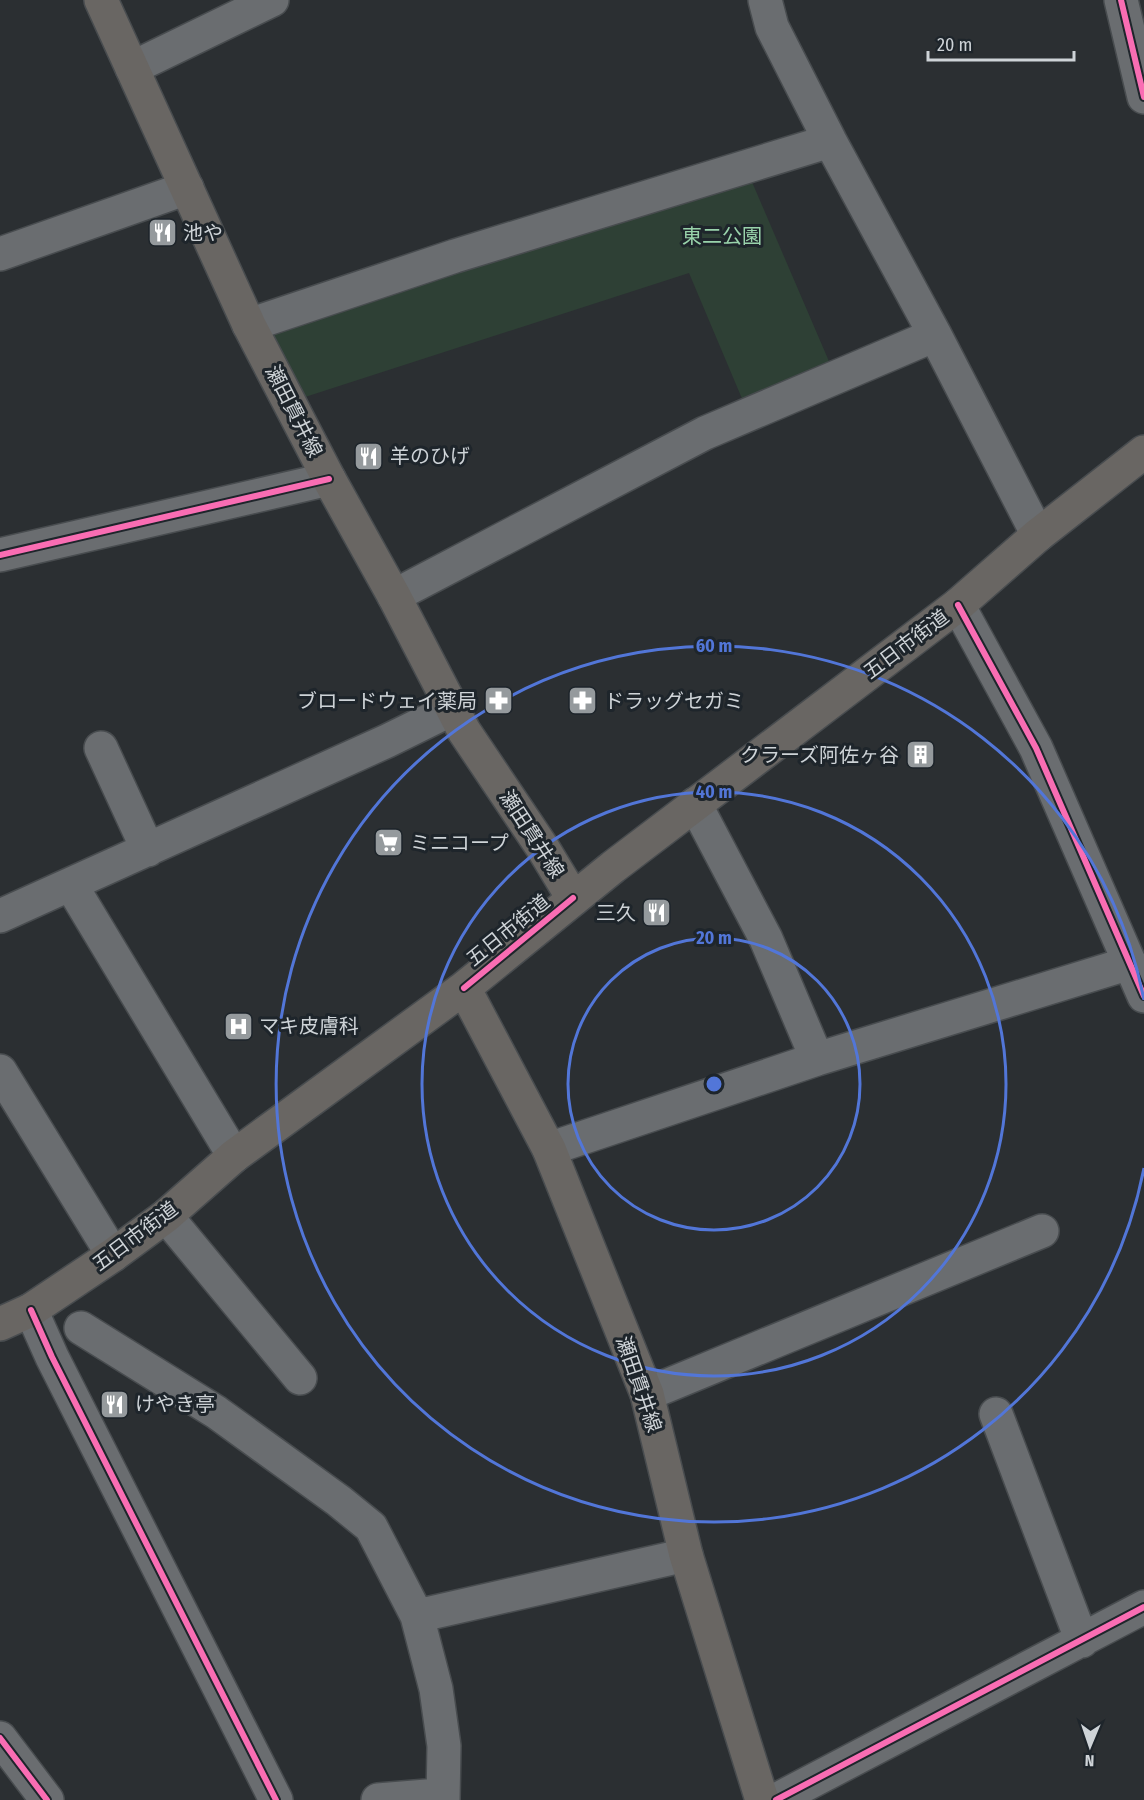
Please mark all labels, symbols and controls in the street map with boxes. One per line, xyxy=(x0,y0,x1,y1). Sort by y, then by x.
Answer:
scale bar xyxy=(928,24,1074,62)
text: 20 m xyxy=(937,34,972,56)
restaurant icon: 池や xyxy=(146,217,178,249)
place label: 池や xyxy=(183,221,223,245)
park label: 東二公園 xyxy=(682,224,762,248)
street label: 瀬田貫井線 xyxy=(261,361,327,461)
restaurant icon: 羊のひげ xyxy=(353,440,385,472)
place label: 羊のひげ xyxy=(390,444,470,468)
street label: 五日市街道 xyxy=(859,604,953,684)
text: 60 m xyxy=(696,635,732,657)
pharmacy icon: ブロードウェイ薬局 xyxy=(482,685,514,717)
pharmacy icon: ドラッグセガミ xyxy=(567,685,599,717)
place label: ブロードウェイ薬局 xyxy=(297,689,477,713)
place label: ドラッグセガミ xyxy=(604,689,744,713)
building icon: クラーズ阿佐ヶ谷 xyxy=(904,739,936,771)
place label: クラーズ阿佐ヶ谷 xyxy=(740,743,899,767)
text: 40 m xyxy=(696,781,732,803)
street label: 瀬田貫井線 xyxy=(495,786,569,882)
supermarket icon: ミニコープ xyxy=(373,827,405,859)
place label: ミニコープ xyxy=(410,831,509,855)
street label: 五日市街道 xyxy=(462,889,554,971)
restaurant icon: 三久 xyxy=(641,897,673,929)
place label: 三久 xyxy=(596,901,636,925)
text: 20 m xyxy=(695,927,732,949)
hospital icon: マキ皮膚科 xyxy=(222,1010,254,1042)
place label: マキ皮膚科 xyxy=(259,1014,359,1038)
centre of rings xyxy=(704,1074,724,1094)
street label: 五日市街道 xyxy=(88,1196,182,1276)
street label: 瀬田貫井線 xyxy=(611,1333,667,1435)
restaurant icon: けやき亭 xyxy=(98,1388,130,1420)
place label: けやき亭 xyxy=(135,1392,215,1416)
north arrow xyxy=(1060,1716,1120,1776)
text: N xyxy=(1084,1751,1095,1770)

